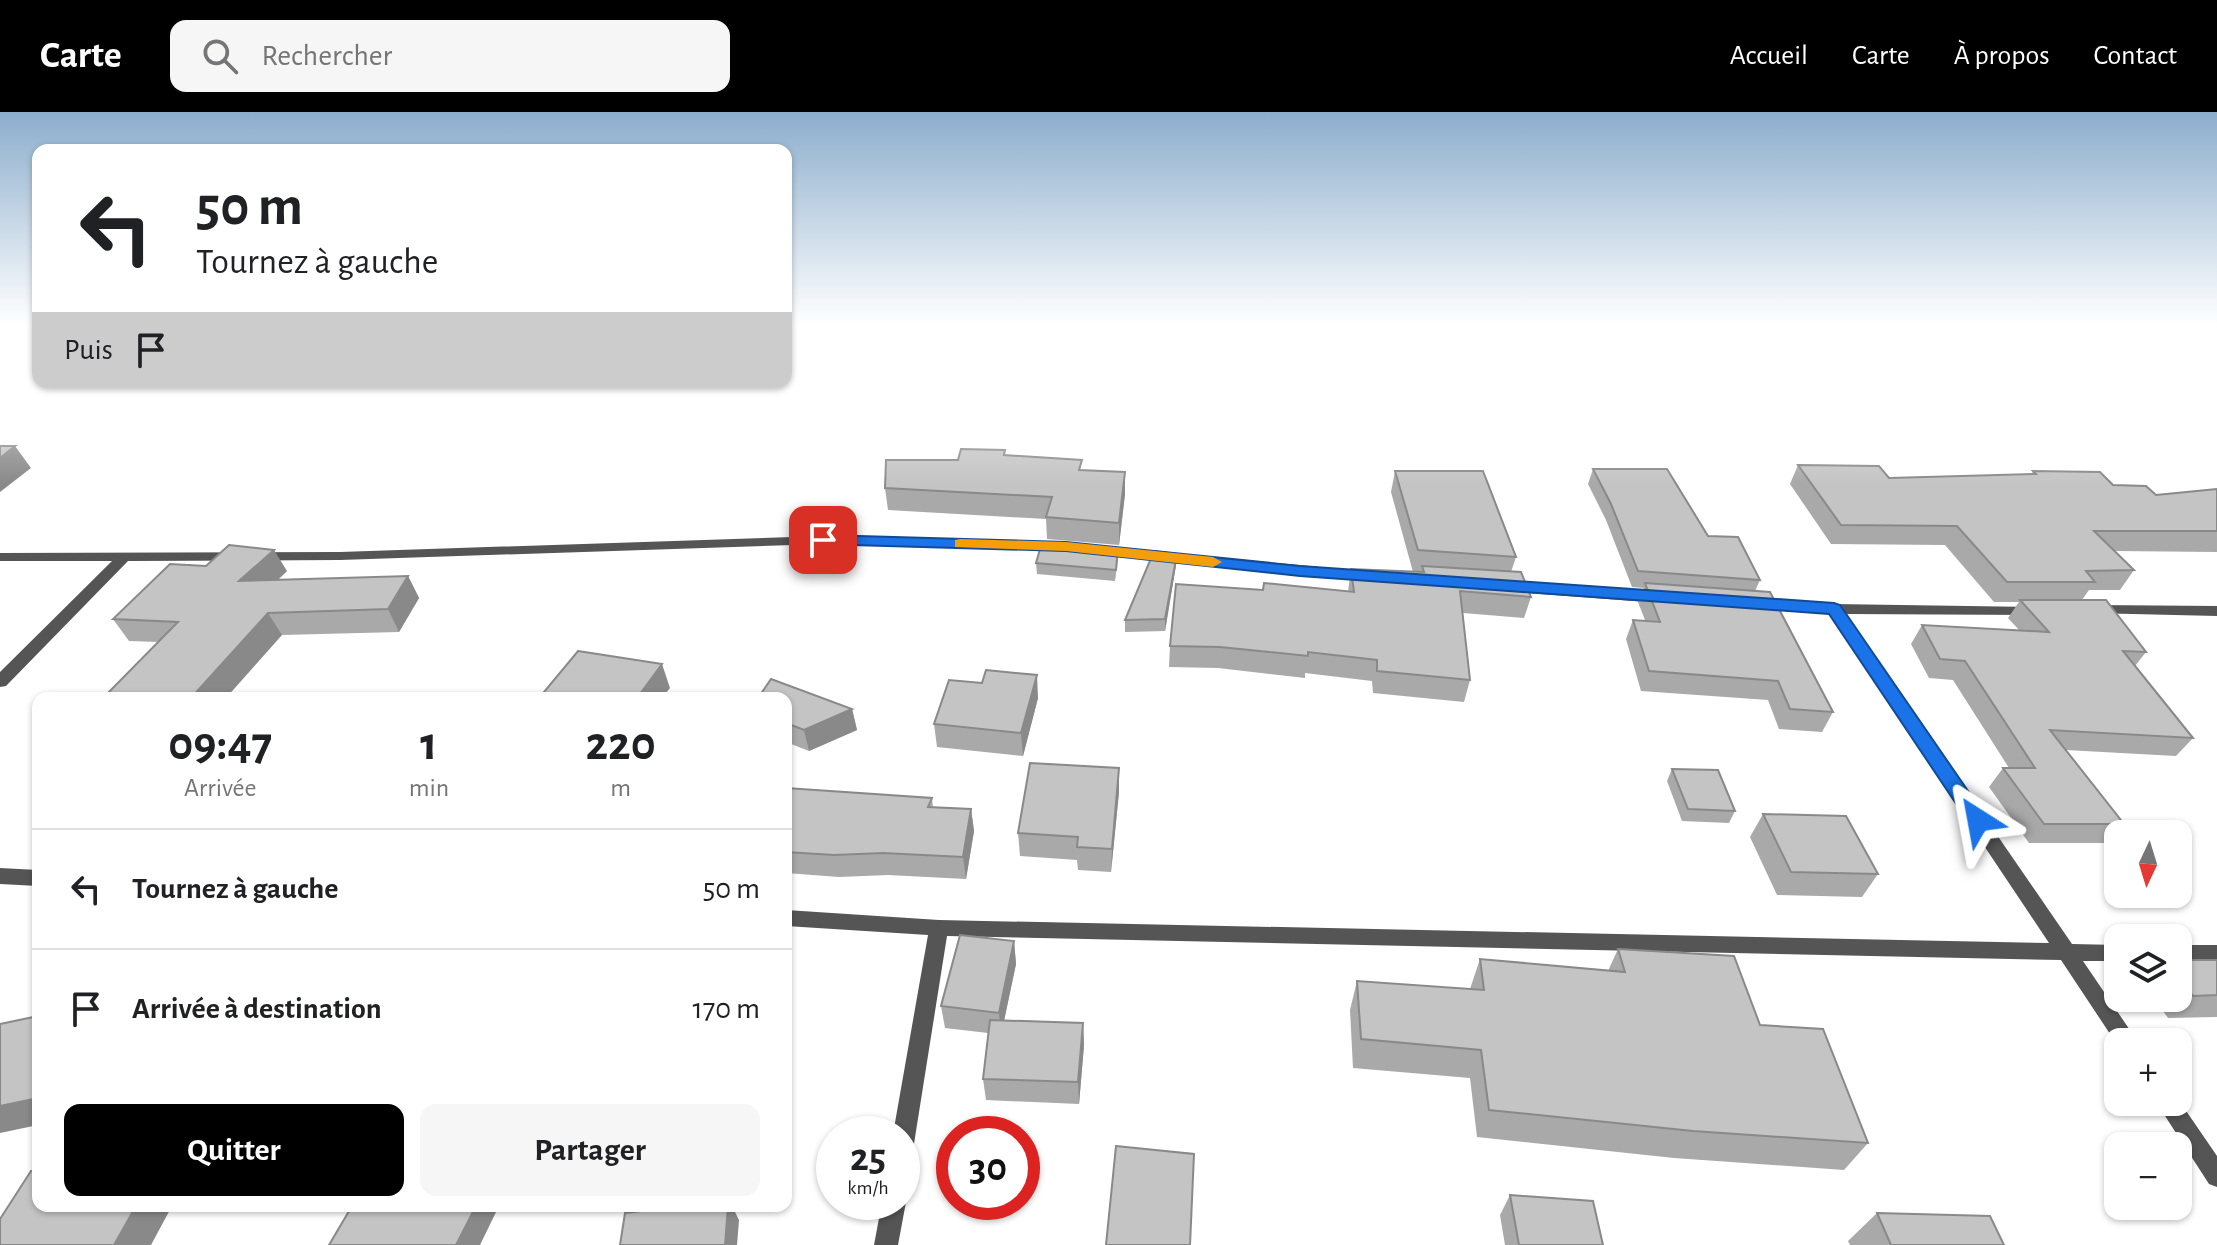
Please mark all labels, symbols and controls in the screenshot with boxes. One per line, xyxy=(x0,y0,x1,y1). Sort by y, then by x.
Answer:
search box xyxy=(170,20,730,92)
icon: search xyxy=(198,34,242,78)
text: Carte xyxy=(40,37,122,75)
text: Rechercher xyxy=(262,41,392,71)
text: Accueil xyxy=(1730,42,1808,70)
text: Carte xyxy=(1852,42,1910,70)
text: À propos xyxy=(1954,42,2050,70)
text: Contact xyxy=(2094,42,2177,70)
icon: left xyxy=(64,176,168,280)
text: 50 m xyxy=(196,179,303,235)
text: Tournez à gauche xyxy=(196,244,438,280)
icon: arrive xyxy=(129,328,173,372)
text: Puis xyxy=(64,335,113,365)
pin xyxy=(789,506,857,574)
icon: arrive xyxy=(801,518,845,562)
text: 09:47 xyxy=(168,721,272,769)
text: 1 xyxy=(420,721,438,769)
text: 220 xyxy=(585,721,656,769)
text: Arrivée xyxy=(184,775,257,801)
text: min xyxy=(409,775,449,801)
text: m xyxy=(610,775,631,801)
position arrow xyxy=(1936,778,2020,862)
north arrow xyxy=(2104,820,2192,908)
map controls xyxy=(2104,820,2192,1220)
icon: left xyxy=(64,867,108,911)
text: Tournez à gauche xyxy=(132,874,339,904)
text: 50 m xyxy=(703,874,760,904)
button: layers xyxy=(2104,924,2192,1012)
icon: arrive xyxy=(64,987,108,1031)
text: Arrivée à destination xyxy=(132,994,382,1024)
text: 170 m xyxy=(692,994,760,1024)
button: + xyxy=(2104,1028,2192,1116)
button: Quitter xyxy=(64,1104,404,1196)
button: Partager xyxy=(420,1104,760,1196)
speed limit sign: 30 xyxy=(936,1116,1040,1220)
button: − xyxy=(2104,1132,2192,1220)
text: 25 xyxy=(850,1138,886,1178)
text: km/h xyxy=(847,1178,889,1198)

